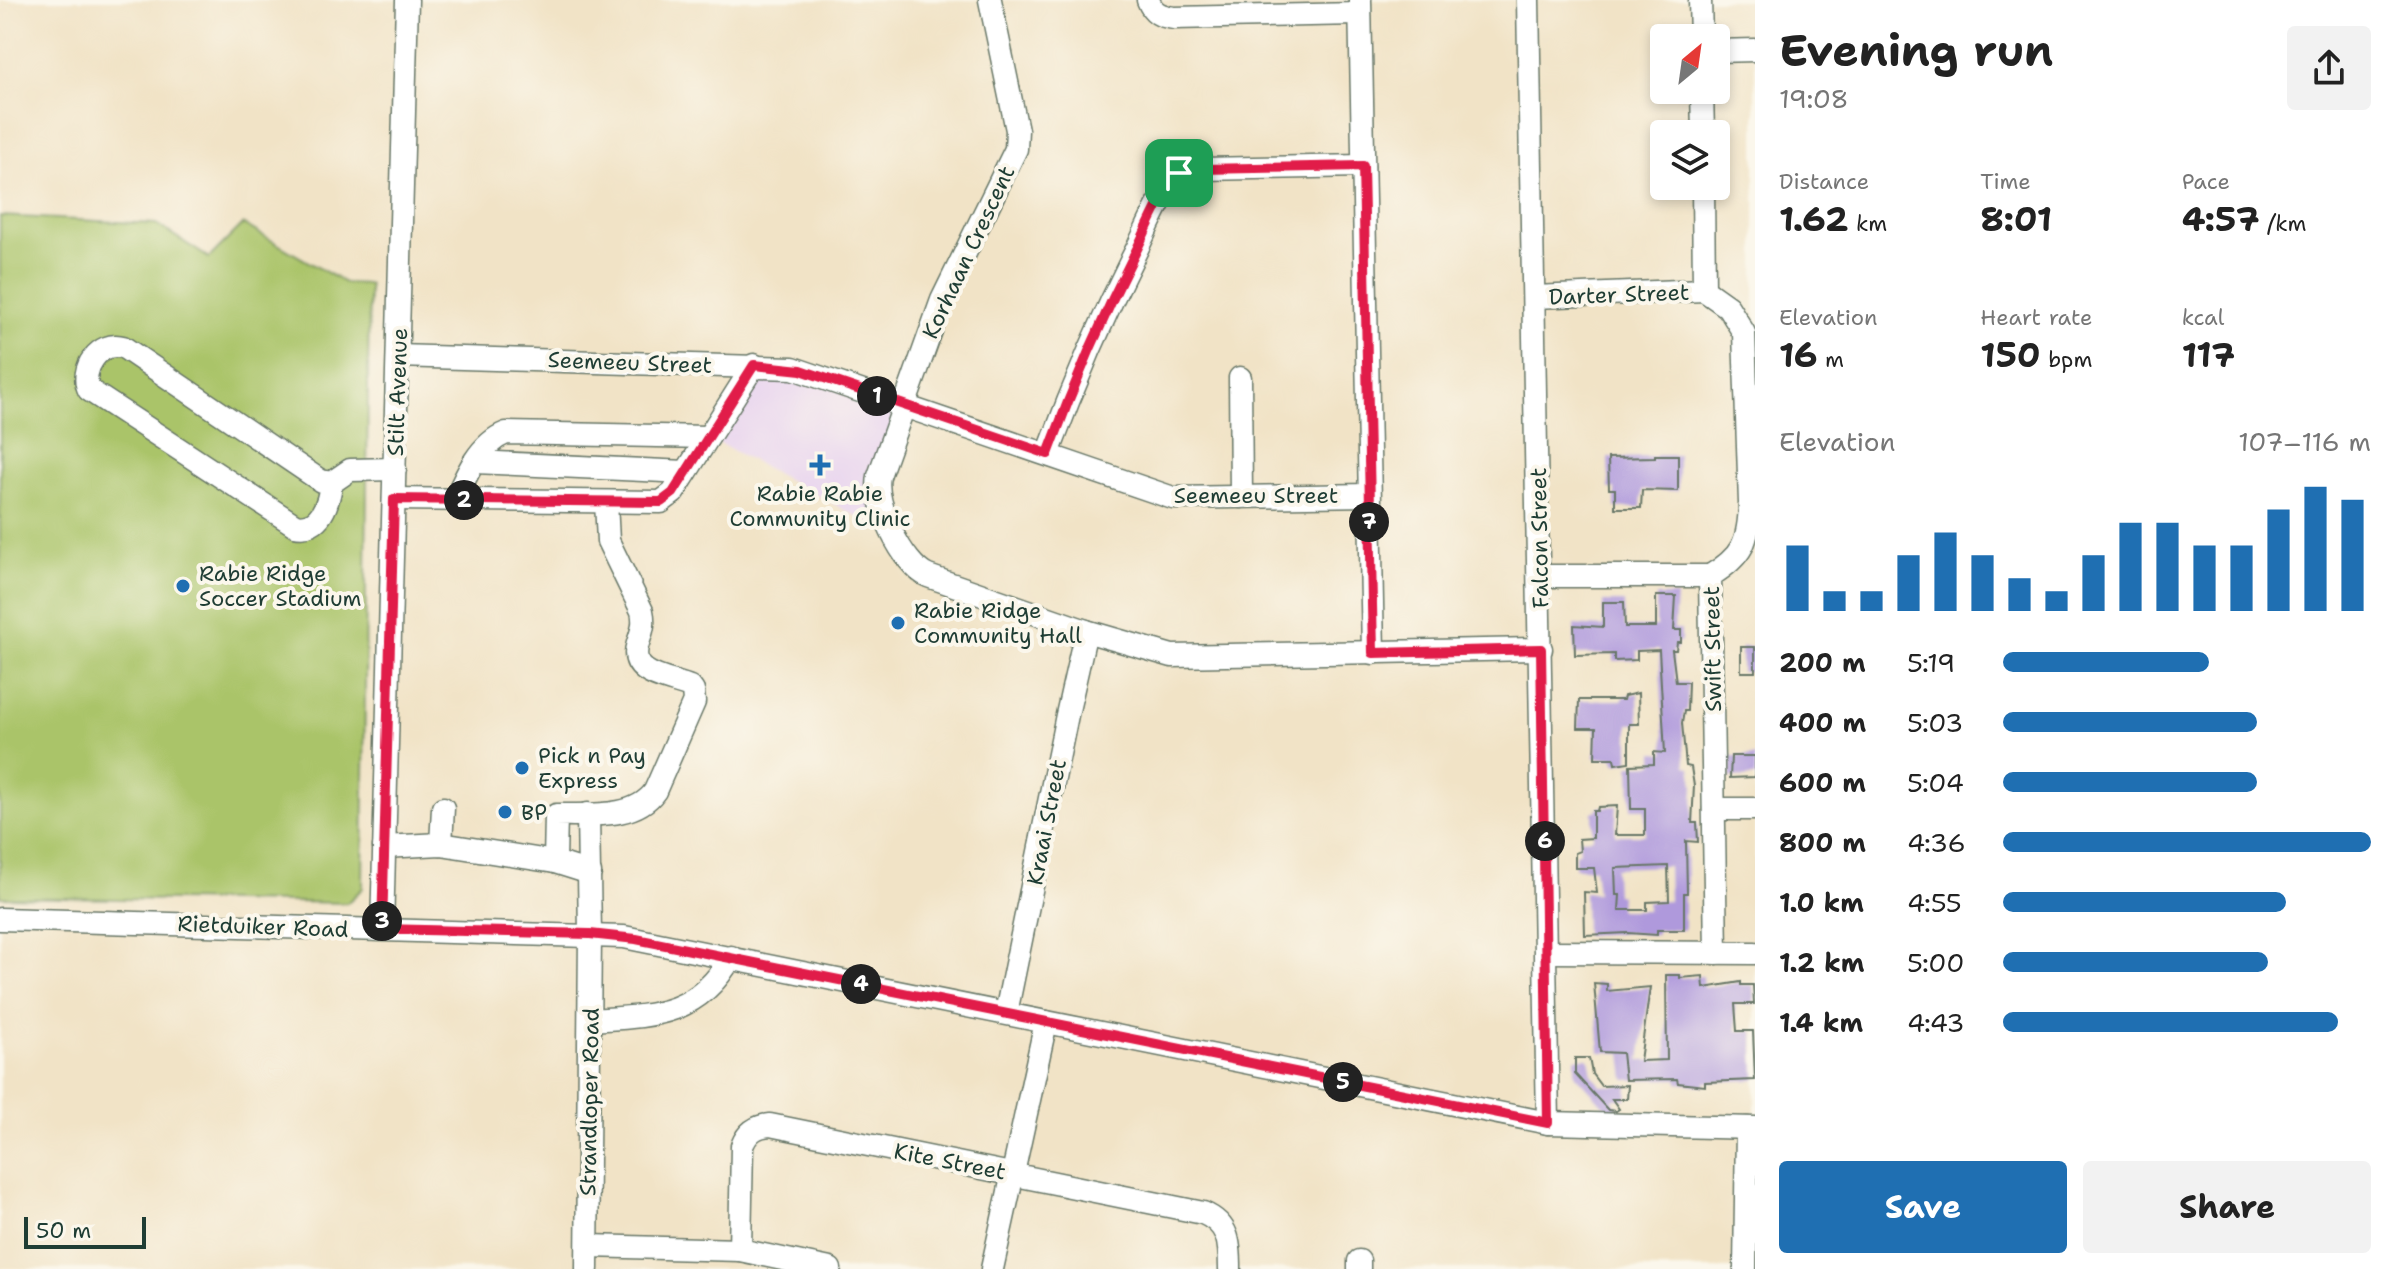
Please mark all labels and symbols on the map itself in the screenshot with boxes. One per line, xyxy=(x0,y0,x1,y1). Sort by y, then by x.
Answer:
north arrow xyxy=(1650,24,1730,104)
pin xyxy=(1145,139,1213,207)
street label: Korhaan Crescent xyxy=(916,161,1021,344)
street label: Darter Street xyxy=(1548,278,1690,311)
street label: Stilt Avenue xyxy=(381,327,414,457)
street label: Seemeeu Street xyxy=(547,345,713,380)
pin: 1 xyxy=(857,376,897,416)
marker: Rabie Rabie Community Clinic xyxy=(809,454,831,476)
street label: Falcon Street xyxy=(1524,467,1555,609)
place label: Rabie Rabie Community Clinic xyxy=(729,479,911,533)
pin: 2 xyxy=(444,480,484,520)
street label: Seemeeu Street xyxy=(1174,481,1338,510)
pin: 7 xyxy=(1349,502,1389,542)
place label: Rabie Ridge Soccer Stadium xyxy=(199,559,362,613)
marker: Rabie Ridge Soccer Stadium xyxy=(174,577,192,595)
street label: Swift Street xyxy=(1697,586,1728,712)
place label: Rabie Ridge Community Hall xyxy=(914,596,1082,650)
marker: Rabie Ridge Community Hall xyxy=(889,614,907,632)
place label: Pick n Pay Express xyxy=(538,741,646,795)
street label: Kraai Street xyxy=(1020,757,1073,888)
marker: Pick n Pay Express xyxy=(513,759,531,777)
place label: BP xyxy=(521,798,547,827)
marker: BP xyxy=(496,803,514,821)
pin: 6 xyxy=(1525,821,1565,861)
pin: 3 xyxy=(362,901,402,941)
street label: Rietduiker Road xyxy=(177,909,349,944)
pin: 4 xyxy=(841,964,881,1004)
street label: Strandloper Road xyxy=(573,1007,606,1196)
pin: 5 xyxy=(1323,1062,1363,1102)
street label: Kite Street xyxy=(891,1136,1008,1187)
scale bar xyxy=(24,1213,146,1249)

